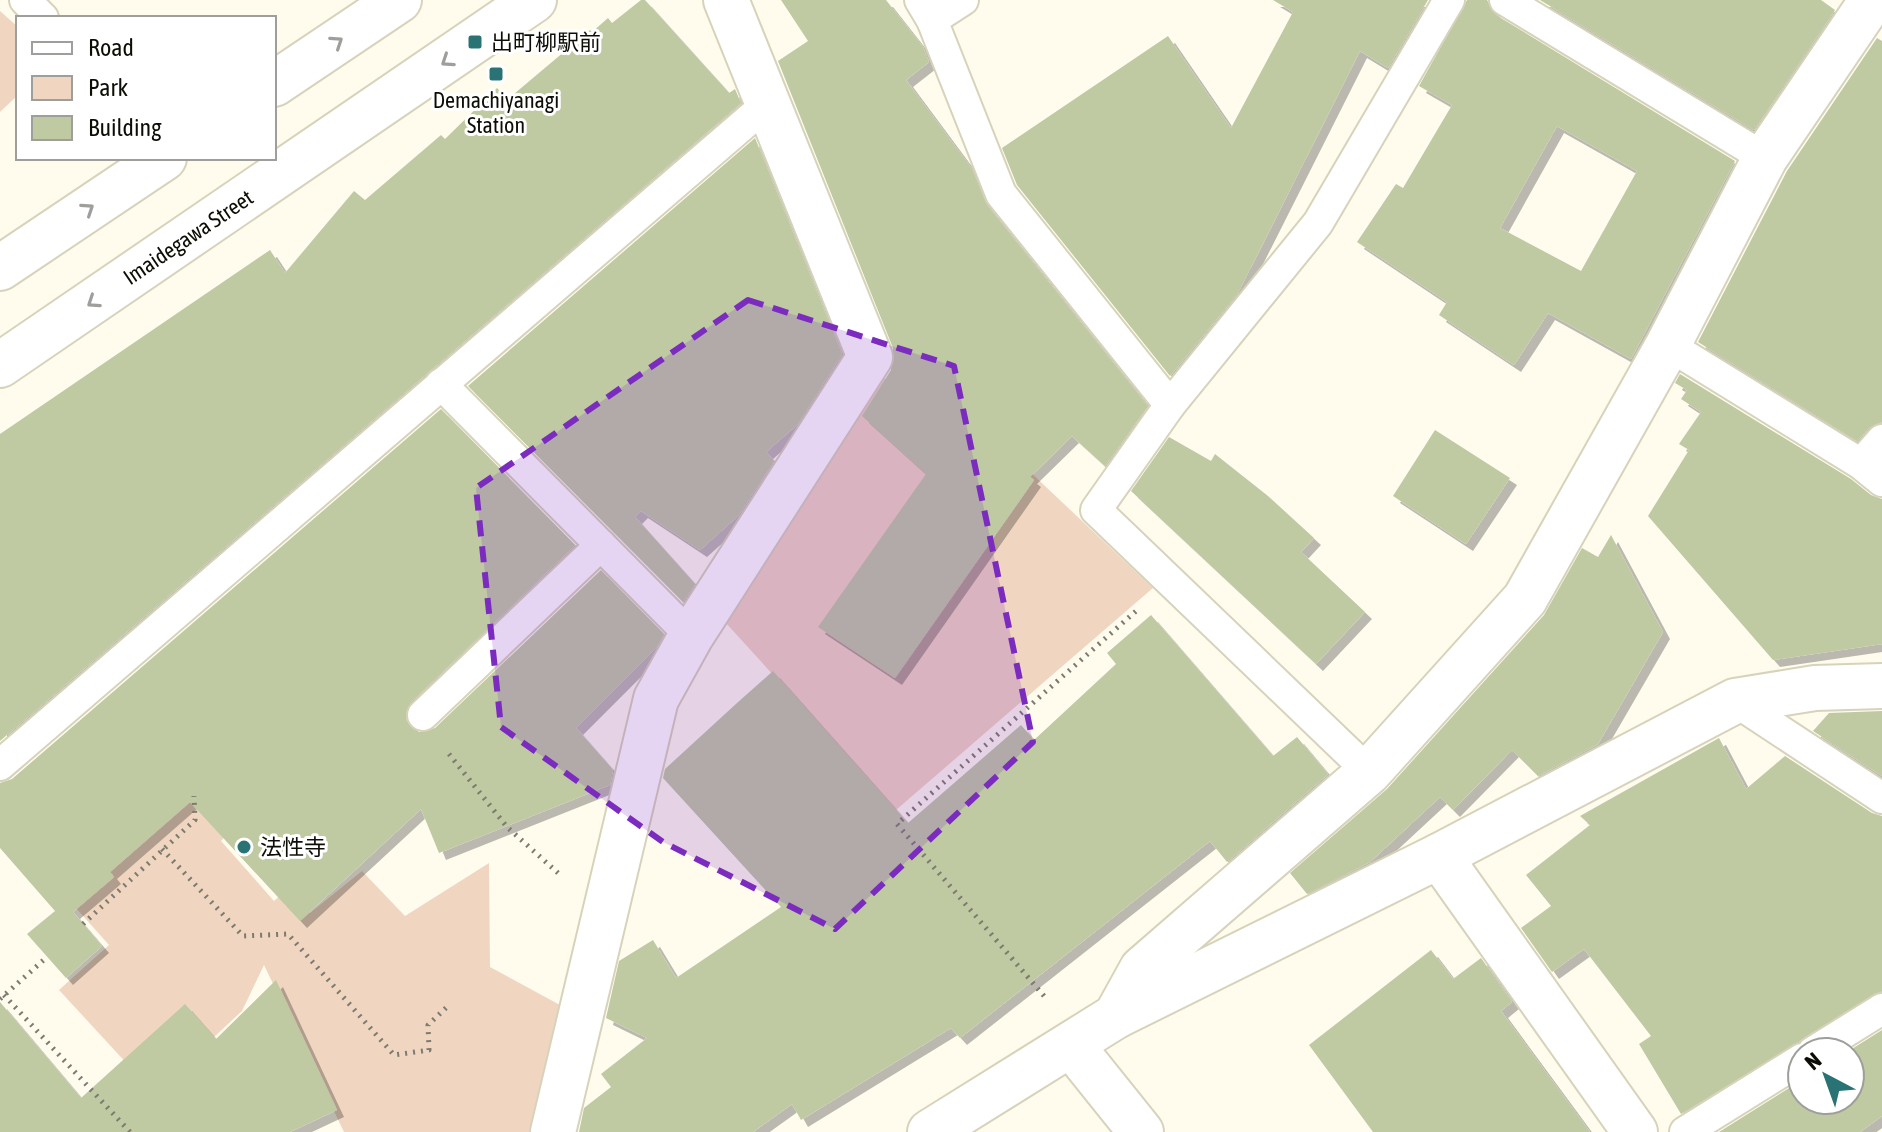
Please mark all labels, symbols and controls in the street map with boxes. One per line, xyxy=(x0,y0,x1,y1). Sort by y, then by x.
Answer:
legend xyxy=(16,16,276,160)
place label: 出町柳駅前 xyxy=(491,29,601,55)
marker: 出町柳駅前 xyxy=(466,33,484,51)
text: Road xyxy=(88,34,134,61)
one-way arrow xyxy=(328,37,342,52)
one-way arrow xyxy=(442,51,456,66)
marker: Demachiyanagi Station xyxy=(487,65,505,83)
text: Park xyxy=(88,74,129,101)
place label: Demachiyanagi Station xyxy=(433,87,559,138)
text: Building xyxy=(88,114,162,141)
street label: Imaidegawa Street xyxy=(118,184,258,290)
one-way arrow xyxy=(79,203,94,218)
one-way arrow xyxy=(88,292,102,307)
place label: 法性寺 xyxy=(260,834,326,860)
marker: 法性寺 xyxy=(235,838,253,856)
north arrow xyxy=(1786,1036,1866,1116)
text: N xyxy=(1799,1047,1826,1075)

